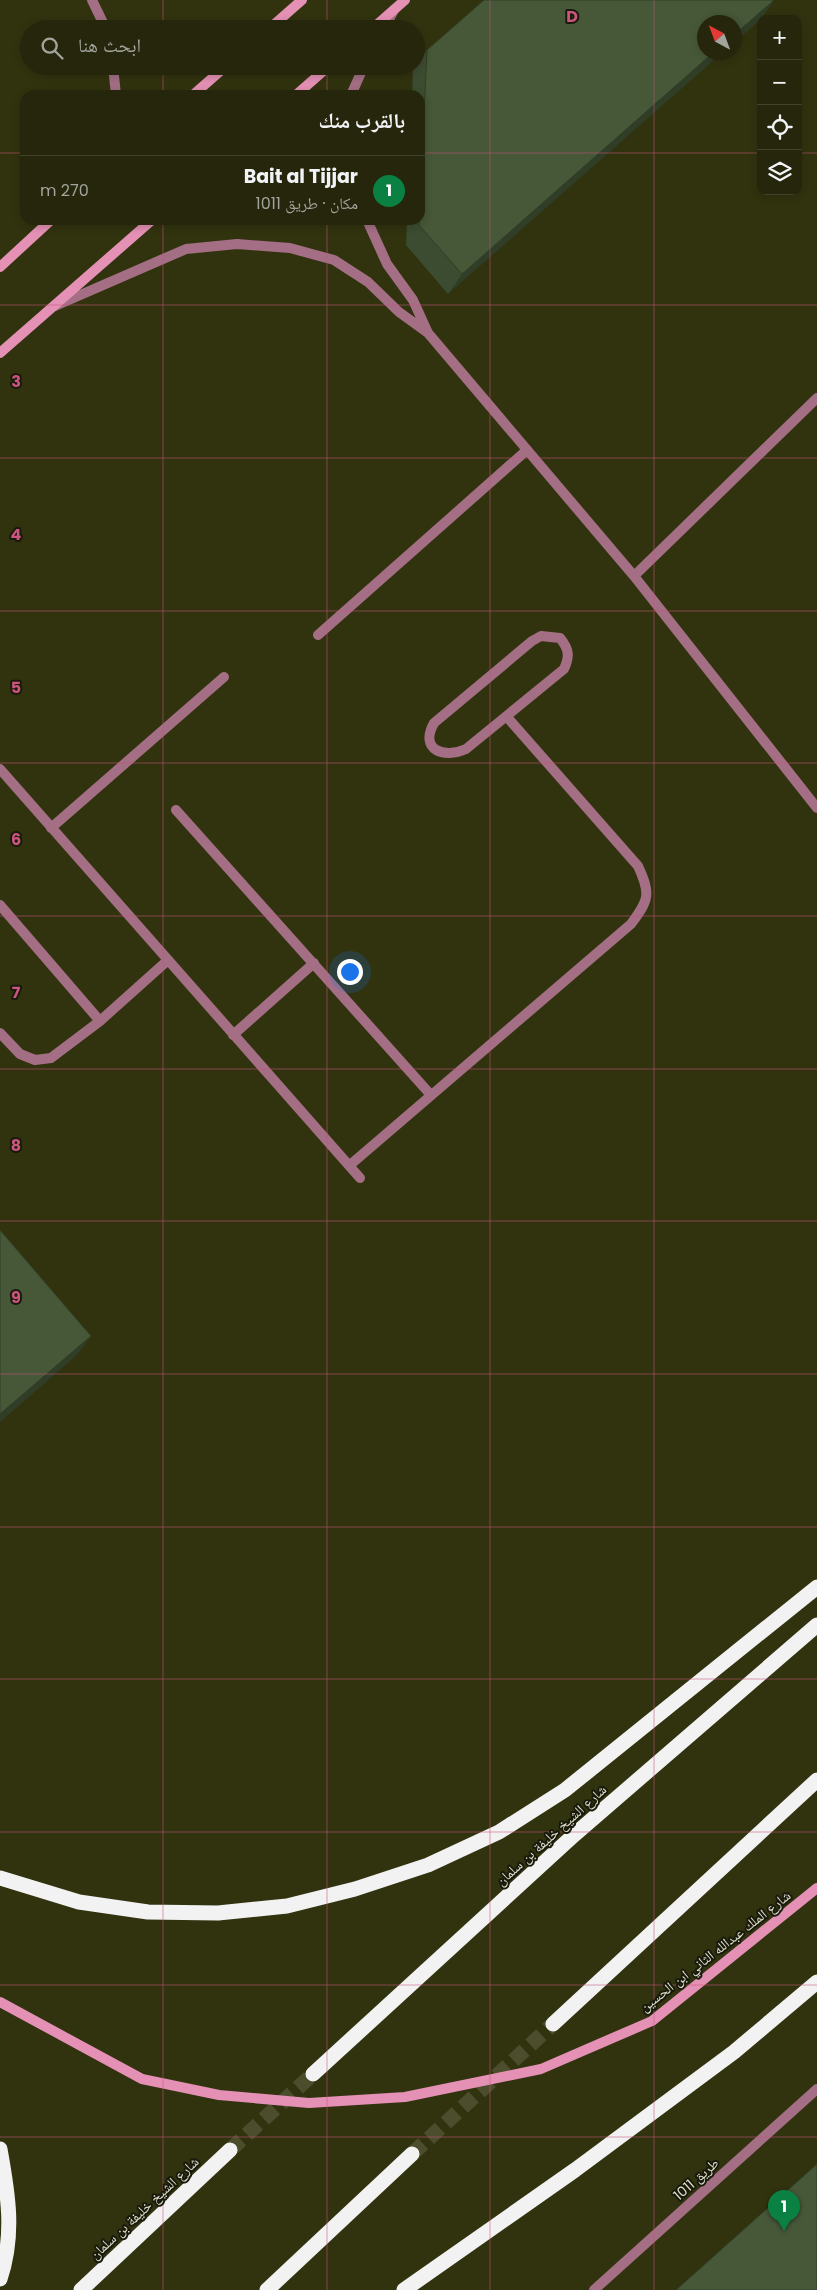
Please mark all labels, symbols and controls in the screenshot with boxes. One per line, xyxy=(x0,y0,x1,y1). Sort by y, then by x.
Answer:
text: D xyxy=(566,5,578,28)
north arrow xyxy=(697,15,742,60)
map controls xyxy=(757,15,802,195)
button: + xyxy=(757,15,802,60)
search box xyxy=(20,20,425,75)
text: ابحث هنا xyxy=(78,32,141,59)
icon: search xyxy=(38,34,66,62)
button: − xyxy=(757,60,802,105)
button: locate xyxy=(757,105,802,150)
text: بالقرب منك xyxy=(319,106,405,135)
button: layers xyxy=(757,150,802,195)
text: Bait al Tijjar xyxy=(244,163,358,190)
text: 270 m xyxy=(40,179,89,202)
text: 1 xyxy=(386,179,392,202)
text: مكان · طريق 1011 xyxy=(256,192,358,215)
text: 3 xyxy=(11,370,21,393)
text: 4 xyxy=(11,523,22,546)
text: 5 xyxy=(11,676,21,699)
text: 6 xyxy=(11,828,21,851)
your location xyxy=(337,959,363,985)
text: 7 xyxy=(12,981,21,1004)
text: 8 xyxy=(11,1134,21,1157)
text: 9 xyxy=(11,1286,21,1309)
street label: شارع الشيخ خليفة بن سلمان xyxy=(491,1780,611,1890)
street label: شارع الملك عبدالله الثاني ابن الحسين xyxy=(635,1886,796,2018)
street label: شارع الشيخ خليفة بن سلمان xyxy=(85,2152,203,2264)
street label: طريق 1011 xyxy=(669,2153,723,2205)
pin: 1 xyxy=(768,2190,800,2231)

